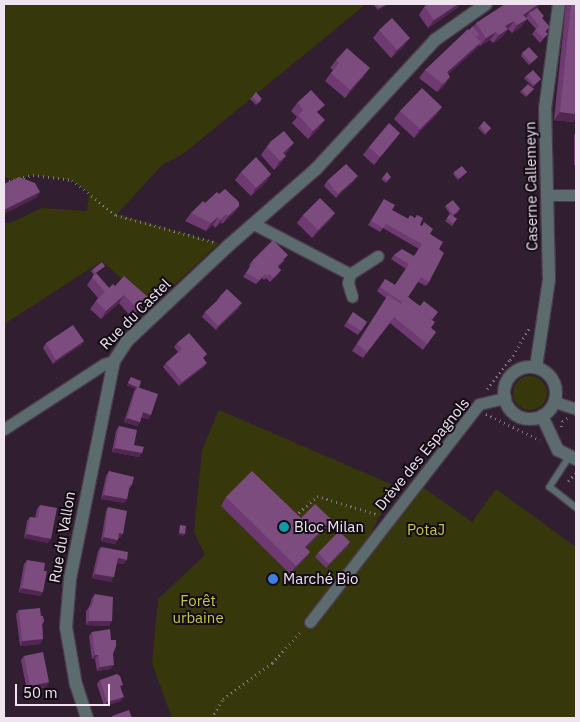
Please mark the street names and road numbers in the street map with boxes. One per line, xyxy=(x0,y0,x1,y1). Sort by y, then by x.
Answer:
street label: Caserne Callemeyn xyxy=(521,121,541,251)
street label: Rue du Castel xyxy=(96,275,174,353)
street label: Drève des Espagnols xyxy=(371,394,473,514)
street label: Rue du Vallon xyxy=(45,490,79,584)

